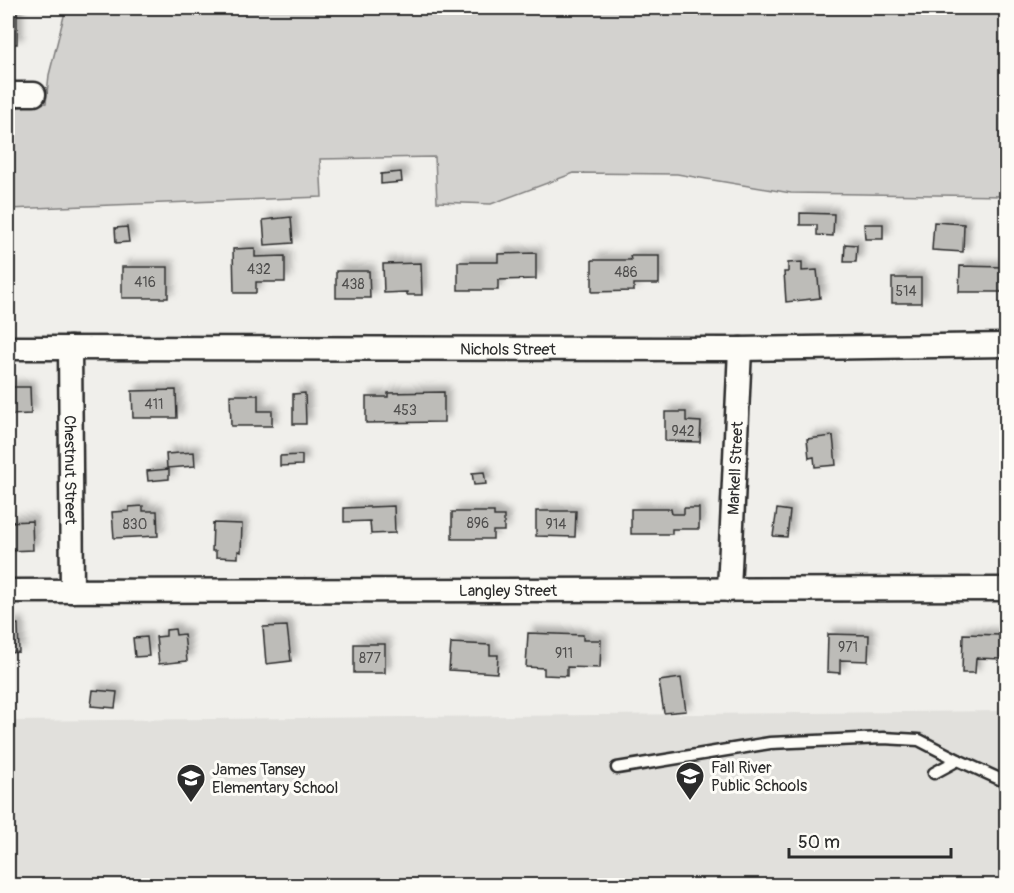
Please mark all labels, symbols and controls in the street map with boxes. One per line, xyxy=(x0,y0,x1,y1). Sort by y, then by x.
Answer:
house number: 432 xyxy=(247,261,271,278)
house number: 486 xyxy=(614,264,638,281)
house number: 416 xyxy=(134,274,156,291)
house number: 438 xyxy=(342,276,365,293)
house number: 514 xyxy=(895,283,917,300)
street label: Nichols Street xyxy=(460,340,556,360)
house number: 411 xyxy=(144,396,164,413)
house number: 453 xyxy=(393,402,417,419)
street label: Chestnut Street xyxy=(60,415,80,525)
street label: Markell Street xyxy=(723,420,748,515)
house number: 942 xyxy=(671,423,695,440)
house number: 896 xyxy=(467,515,489,532)
house number: 830 xyxy=(123,516,147,533)
house number: 914 xyxy=(546,516,566,533)
street label: Langley Street xyxy=(459,581,558,601)
house number: 971 xyxy=(838,639,858,656)
house number: 911 xyxy=(555,645,573,662)
house number: 877 xyxy=(359,650,382,667)
place label: Fall River Public Schools xyxy=(711,758,807,796)
place label: James Tansey Elementary School xyxy=(212,760,338,798)
school or university icon: Fall River Public Schools xyxy=(674,760,706,802)
school or university icon: James Tansey Elementary School xyxy=(175,762,207,804)
scale bar xyxy=(789,821,951,859)
text: 50 m xyxy=(798,831,840,854)

